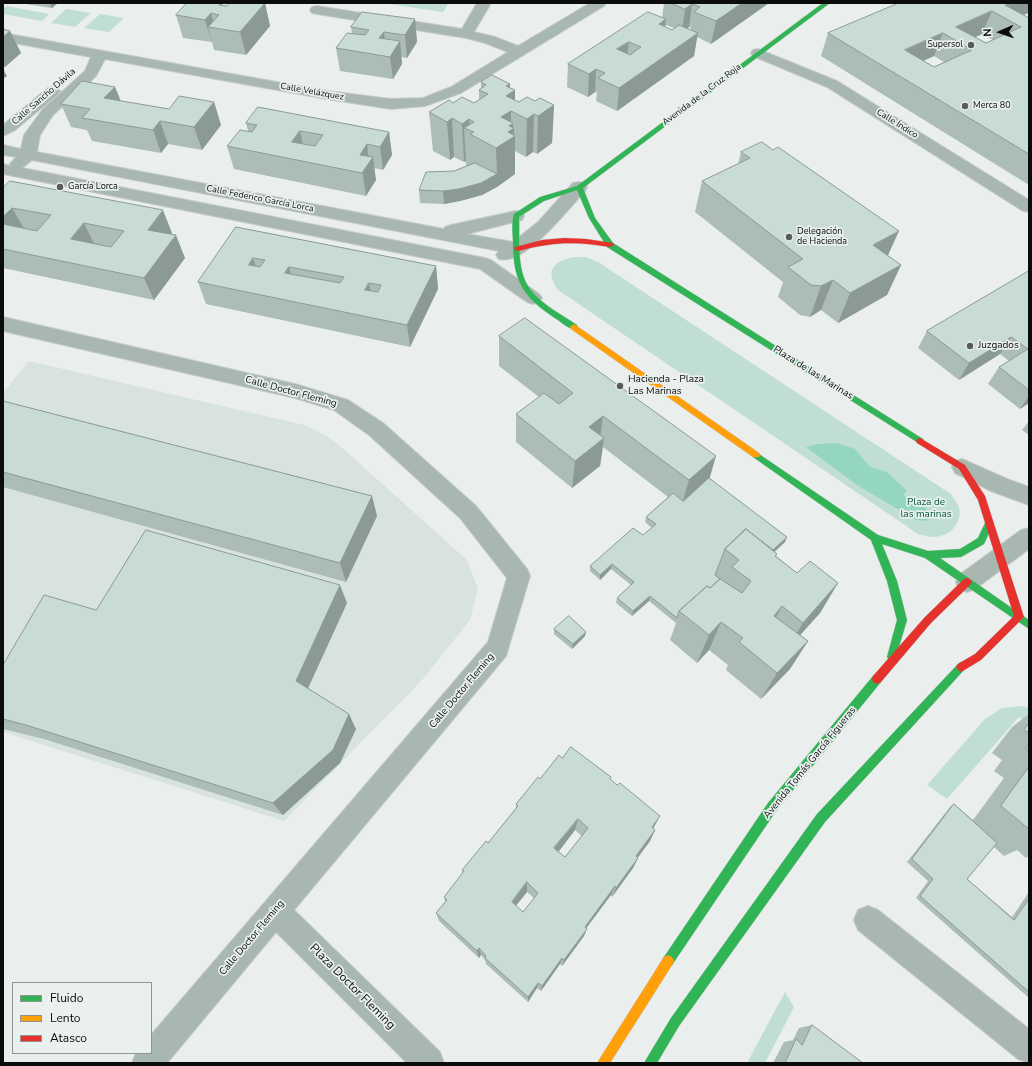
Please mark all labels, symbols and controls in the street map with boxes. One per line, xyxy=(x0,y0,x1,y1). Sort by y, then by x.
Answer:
north arrow xyxy=(980,12,1020,52)
text: N xyxy=(980,28,995,37)
place label: Supersol xyxy=(927,40,963,50)
marker: Supersol xyxy=(966,40,976,50)
street label: Avenida de la Cruz Roja xyxy=(660,62,744,128)
street label: Calle Sancho Dávila xyxy=(10,66,78,128)
street label: Calle Velázquez xyxy=(279,81,345,103)
marker: Merca 80 xyxy=(960,101,970,111)
place label: Merca 80 xyxy=(973,101,1011,111)
street label: Calle Índico xyxy=(874,107,920,141)
marker: García Lorca xyxy=(55,182,65,192)
place label: García Lorca xyxy=(68,182,118,192)
street label: Calle Federico García Lorca xyxy=(205,183,315,215)
place label: Delegación de Hacienda xyxy=(797,227,847,248)
marker: Delegación de Hacienda xyxy=(784,232,794,242)
place label: Juzgados xyxy=(978,340,1019,352)
marker: Juzgados xyxy=(965,341,975,351)
street label: Plaza de las Marinas xyxy=(771,344,855,402)
street label: Calle Doctor Fleming xyxy=(244,374,338,410)
place label: Hacienda - Plaza Las Marinas xyxy=(628,374,704,398)
marker: Hacienda - Plaza Las Marinas xyxy=(615,381,625,391)
park label: Plaza de las marinas xyxy=(900,497,952,520)
street label: Calle Doctor Fleming xyxy=(427,651,497,731)
street label: Avenida Tomás García Figueras xyxy=(761,705,859,821)
street label: Calle Doctor Fleming xyxy=(217,898,287,978)
street label: Plaza Doctor Fleming xyxy=(306,941,398,1033)
legend xyxy=(12,982,152,1054)
text: Fluido xyxy=(50,990,83,1006)
text: Lento xyxy=(50,1010,80,1026)
text: Atasco xyxy=(50,1030,87,1046)

